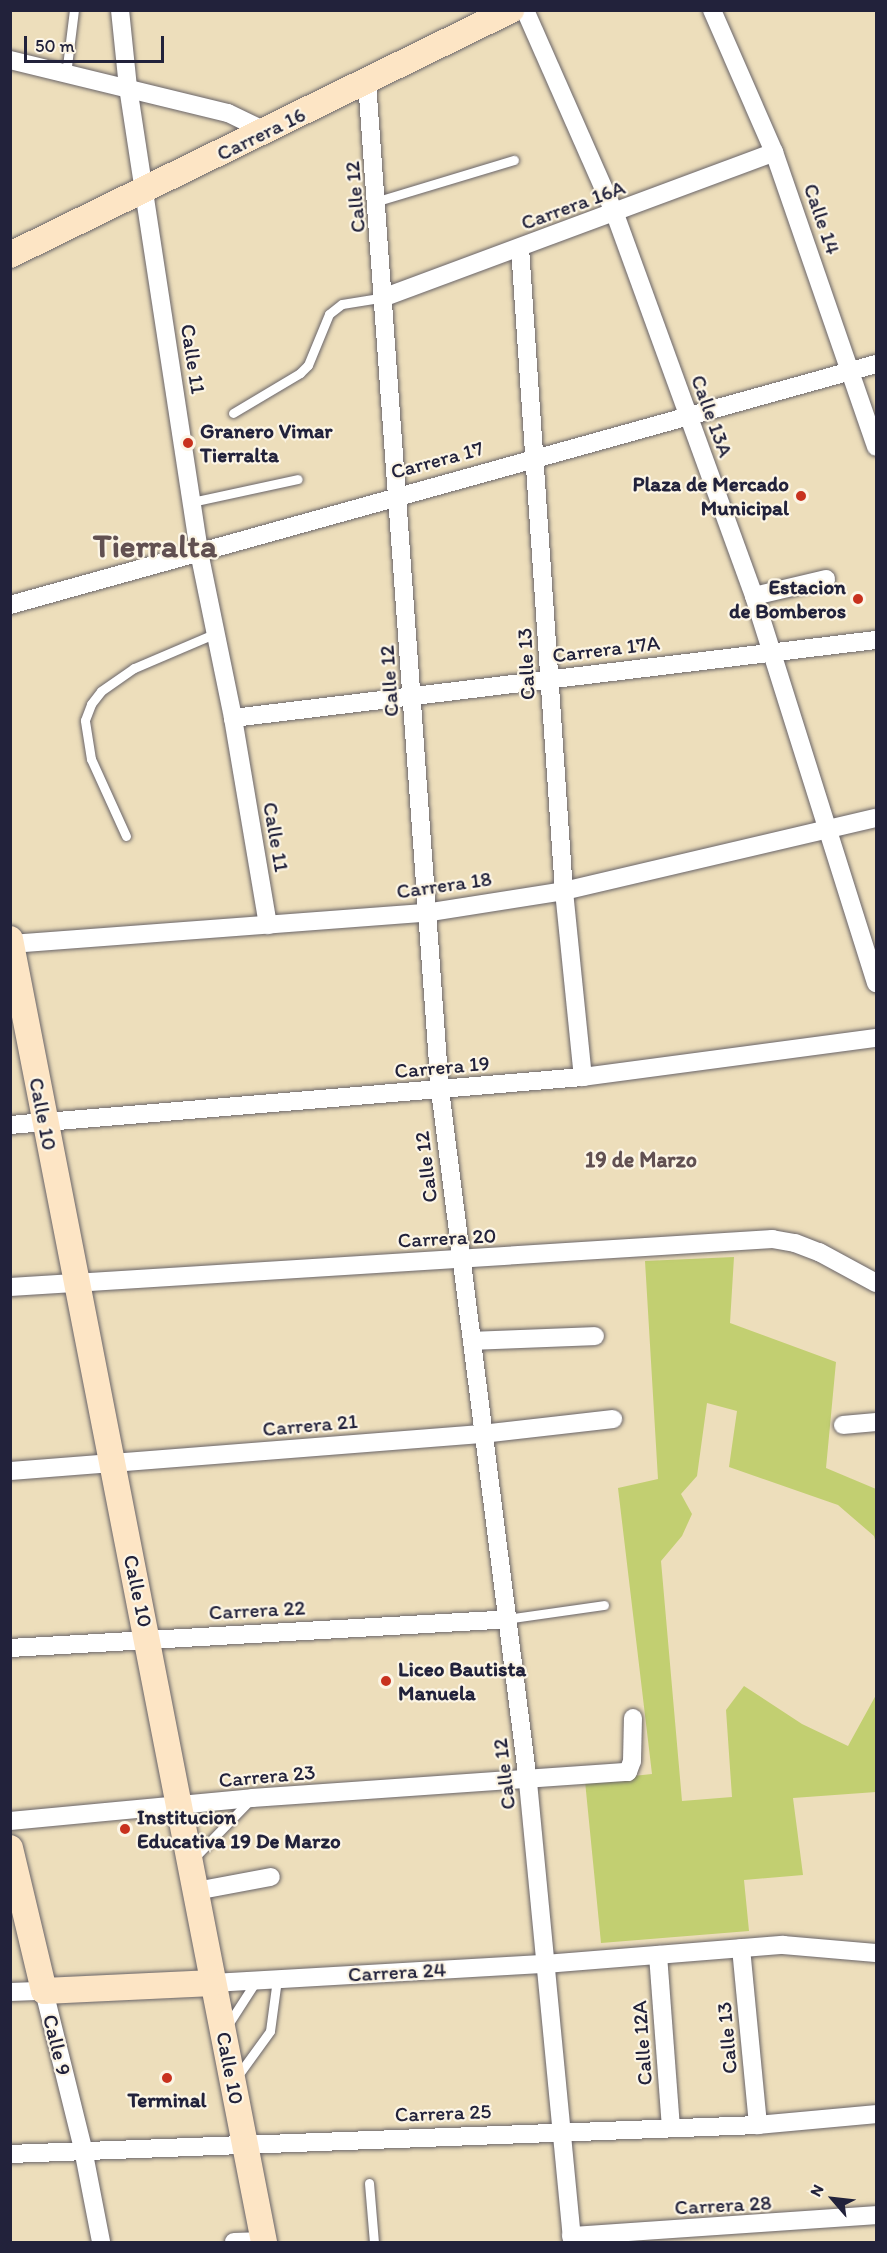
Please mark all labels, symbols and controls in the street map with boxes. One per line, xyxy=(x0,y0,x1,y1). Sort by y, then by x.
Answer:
scale bar xyxy=(27,24,166,62)
text: 50 m xyxy=(35,35,75,57)
street label: Carrera 16 xyxy=(213,102,309,166)
street label: Calle 12 xyxy=(339,160,371,234)
street label: Carrera 16A xyxy=(518,175,628,235)
street label: Calle 14 xyxy=(798,180,846,258)
street label: Calle 11 xyxy=(175,322,211,396)
street label: Calle 13A xyxy=(686,371,738,461)
place label: Granero Vimar Tierralta xyxy=(200,418,332,468)
marker: Granero Vimar Tierralta xyxy=(181,436,195,450)
street label: Carrera 17 xyxy=(388,436,486,484)
place label: Plaza de Mercado Municipal xyxy=(632,471,789,521)
marker: Plaza de Mercado Municipal xyxy=(794,489,808,503)
district label: Tierralta xyxy=(93,526,217,566)
place label: Estacion de Bomberos xyxy=(729,574,846,624)
marker: Estacion de Bomberos xyxy=(851,592,865,606)
street label: Calle 13 xyxy=(512,627,540,701)
street label: Carrera 17A xyxy=(551,630,661,668)
street label: Calle 12 xyxy=(374,644,404,718)
street label: Calle 11 xyxy=(257,800,295,874)
street label: Carrera 18 xyxy=(395,866,493,904)
street label: Carrera 19 xyxy=(393,1050,491,1084)
street label: Calle 10 xyxy=(24,1075,62,1153)
street label: Calle 12 xyxy=(409,1130,443,1204)
district label: 19 de Marzo xyxy=(585,1147,697,1173)
street label: Carrera 20 xyxy=(397,1223,497,1253)
street label: Carrera 21 xyxy=(261,1408,359,1442)
street label: Calle 10 xyxy=(118,1552,158,1630)
street label: Carrera 22 xyxy=(208,1595,306,1625)
place label: Liceo Bautista Manuela xyxy=(398,1656,527,1706)
marker: Liceo Bautista Manuela xyxy=(379,1674,393,1688)
street label: Calle 12 xyxy=(487,1737,521,1811)
street label: Carrera 23 xyxy=(218,1759,316,1793)
place label: Institucion Educativa 19 De Marzo xyxy=(137,1804,340,1854)
marker: Institucion Educativa 19 De Marzo xyxy=(118,1822,132,1836)
street label: Carrera 24 xyxy=(347,1957,447,1987)
street label: Calle 12A xyxy=(626,2000,658,2086)
street label: Calle 13 xyxy=(711,2001,743,2075)
street label: Calle 9 xyxy=(37,2012,77,2078)
street label: Calle 10 xyxy=(211,2029,249,2107)
marker: Terminal xyxy=(160,2071,174,2085)
place label: Terminal xyxy=(127,2087,207,2113)
street label: Carrera 25 xyxy=(394,2099,492,2127)
north arrow xyxy=(803,2169,863,2229)
text: N xyxy=(806,2181,828,2200)
street label: Carrera 28 xyxy=(674,2190,772,2220)

